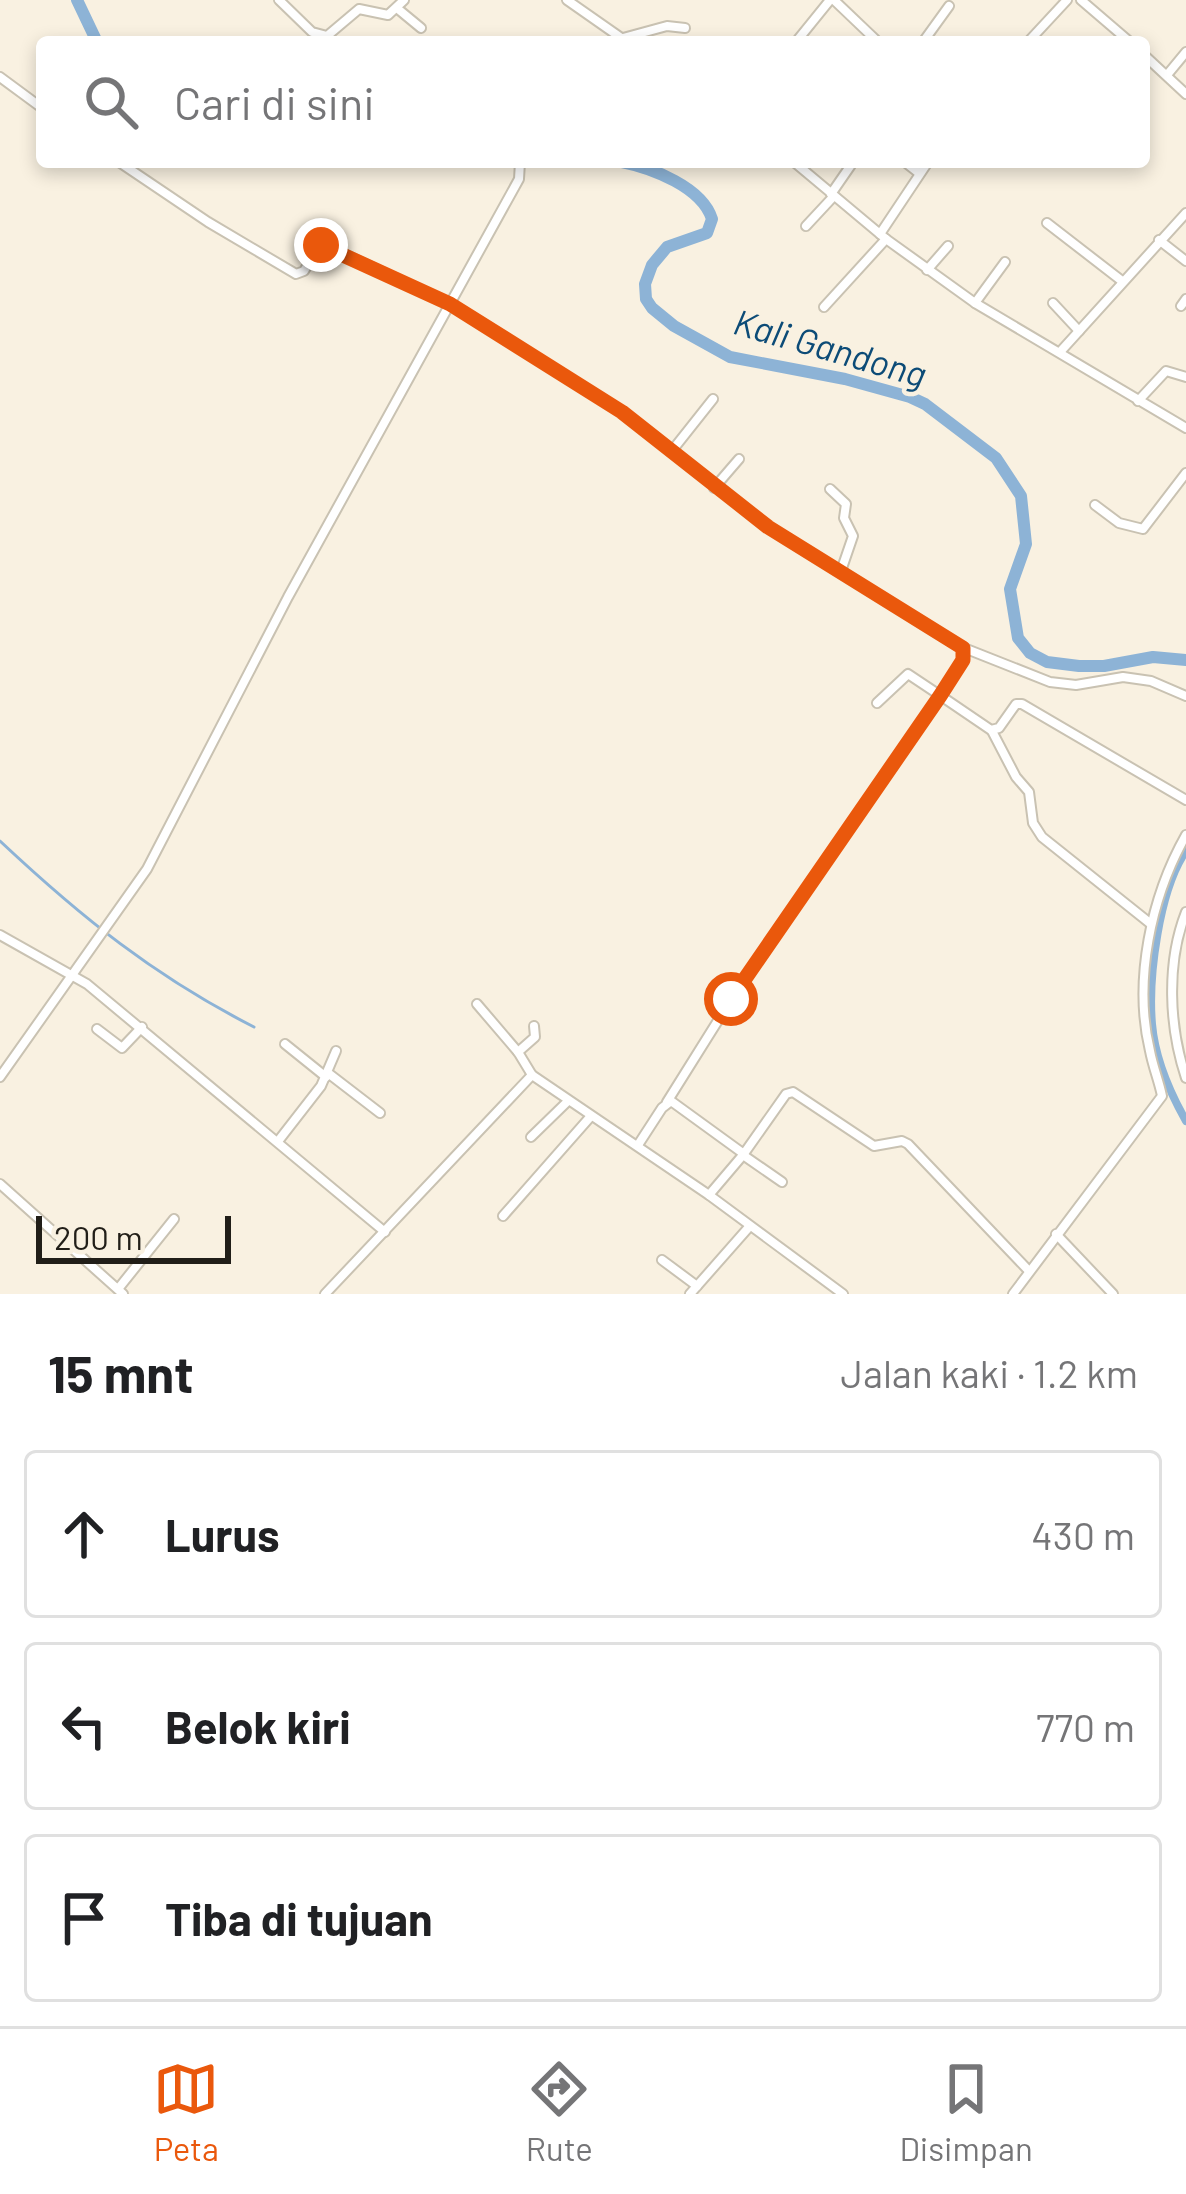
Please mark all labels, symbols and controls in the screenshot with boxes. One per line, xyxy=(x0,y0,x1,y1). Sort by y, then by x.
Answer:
search box xyxy=(36,36,1150,168)
icon: search xyxy=(78,69,144,135)
text: Cari di sini xyxy=(174,75,375,129)
route end xyxy=(294,218,348,272)
water label: Kali Gandong xyxy=(729,299,932,395)
route start xyxy=(704,972,758,1026)
scale bar xyxy=(36,1210,231,1263)
text: 200 m xyxy=(54,1217,143,1257)
text: 15 mnt xyxy=(48,1342,194,1403)
text: Jalan kaki · 1.2 km xyxy=(840,1349,1138,1396)
icon: ahead xyxy=(51,1501,117,1567)
text: Lurus xyxy=(165,1507,280,1561)
text: 430 m xyxy=(1031,1511,1135,1558)
icon: left xyxy=(51,1693,117,1759)
text: Belok kiri xyxy=(165,1699,351,1753)
text: 770 m xyxy=(1036,1703,1135,1750)
icon: arrive xyxy=(51,1885,117,1951)
text: Tiba di tujuan xyxy=(165,1891,433,1945)
tab: Peta xyxy=(153,2056,219,2168)
tab: Rute xyxy=(526,2056,593,2168)
tab: Disimpan xyxy=(899,2056,1033,2168)

